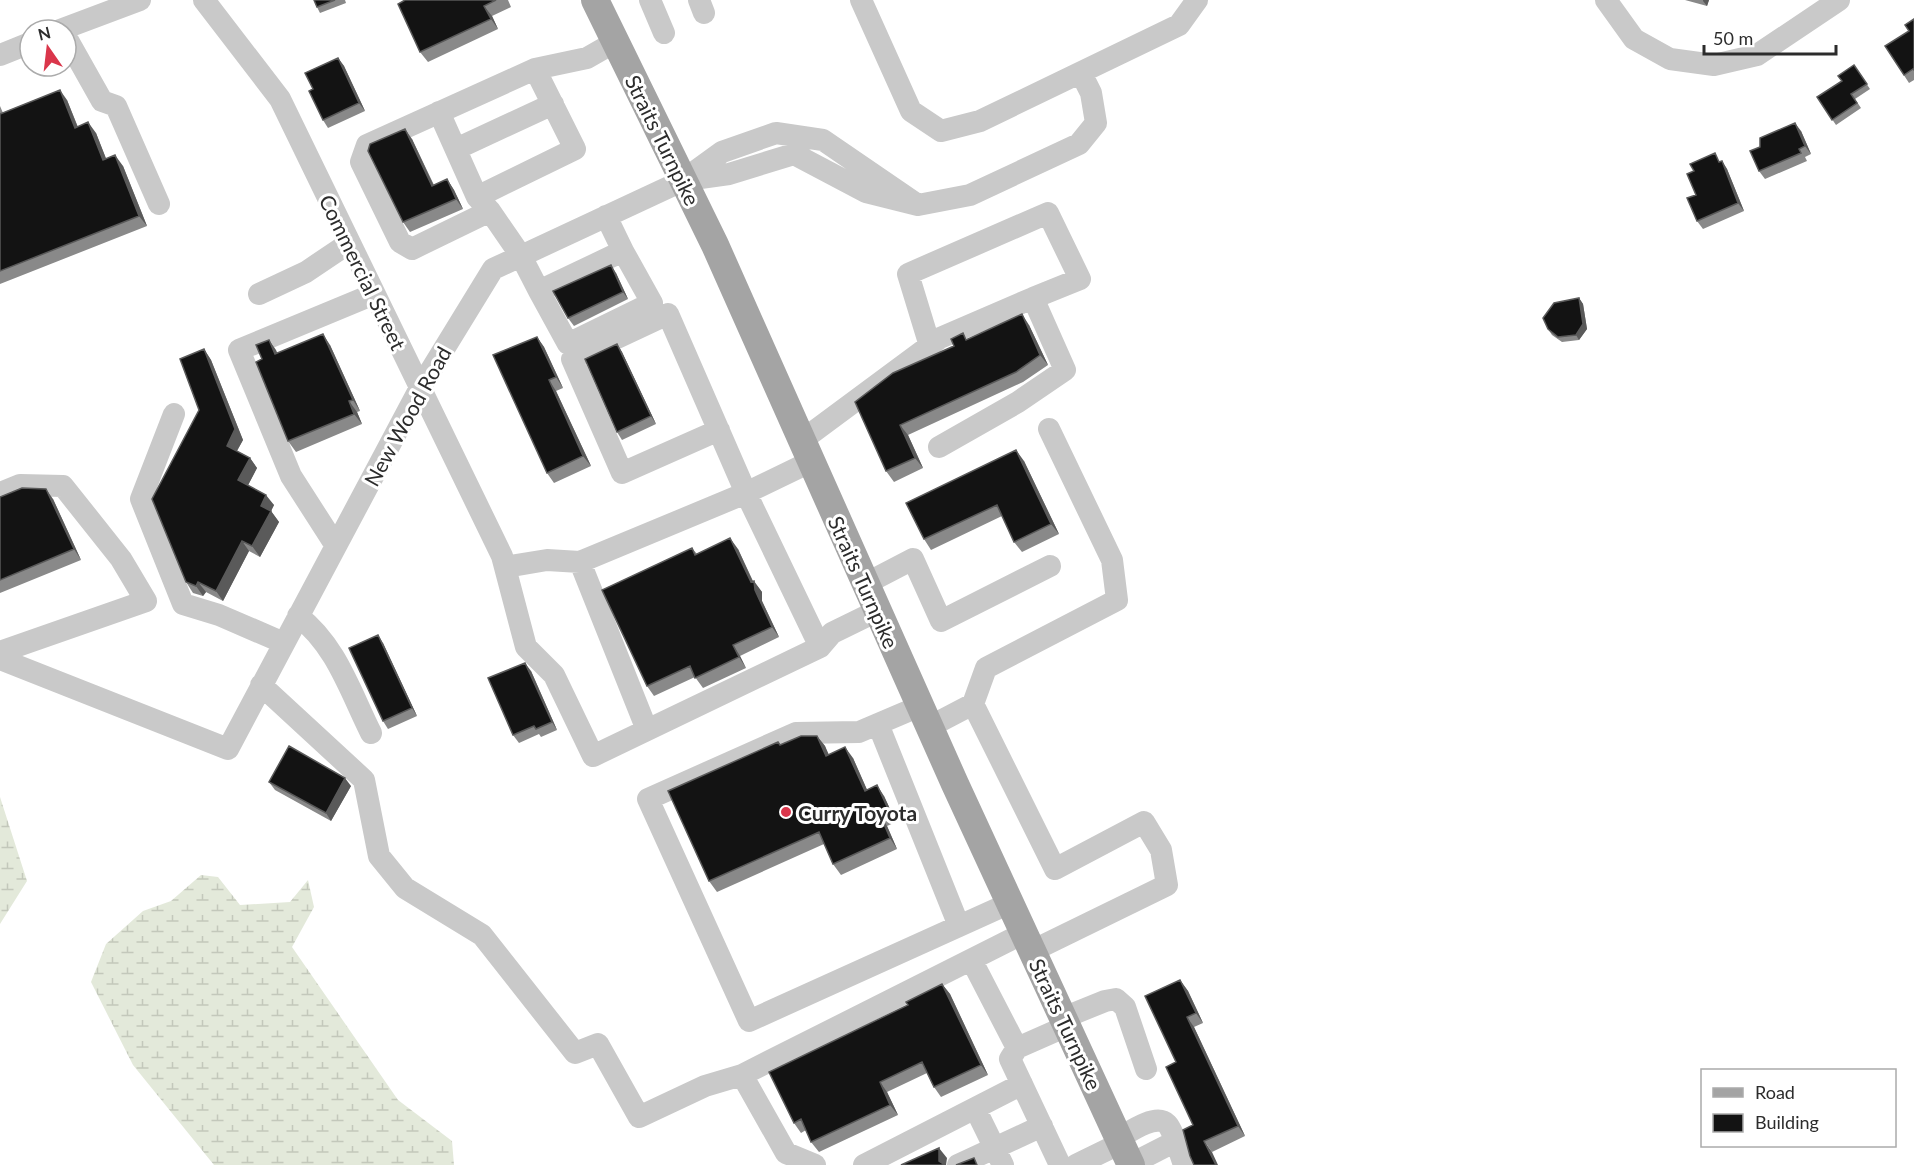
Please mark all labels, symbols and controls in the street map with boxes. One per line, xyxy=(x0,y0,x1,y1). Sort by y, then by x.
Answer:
north arrow xyxy=(18,18,78,78)
scale bar xyxy=(1704,18,1836,56)
text: N xyxy=(36,22,53,44)
text: 50 m xyxy=(1713,27,1753,49)
street label: Straits Turnpike xyxy=(621,71,705,209)
street label: Commercial Street xyxy=(315,190,412,354)
street label: New Wood Road xyxy=(358,342,456,490)
street label: Straits Turnpike xyxy=(824,512,904,652)
place label: Curry Toyota xyxy=(798,800,917,825)
marker: Curry Toyota xyxy=(779,805,793,819)
street label: Straits Turnpike xyxy=(1025,954,1107,1094)
legend xyxy=(1701,1069,1896,1147)
text: Road xyxy=(1755,1081,1795,1103)
text: Building xyxy=(1755,1111,1819,1133)

